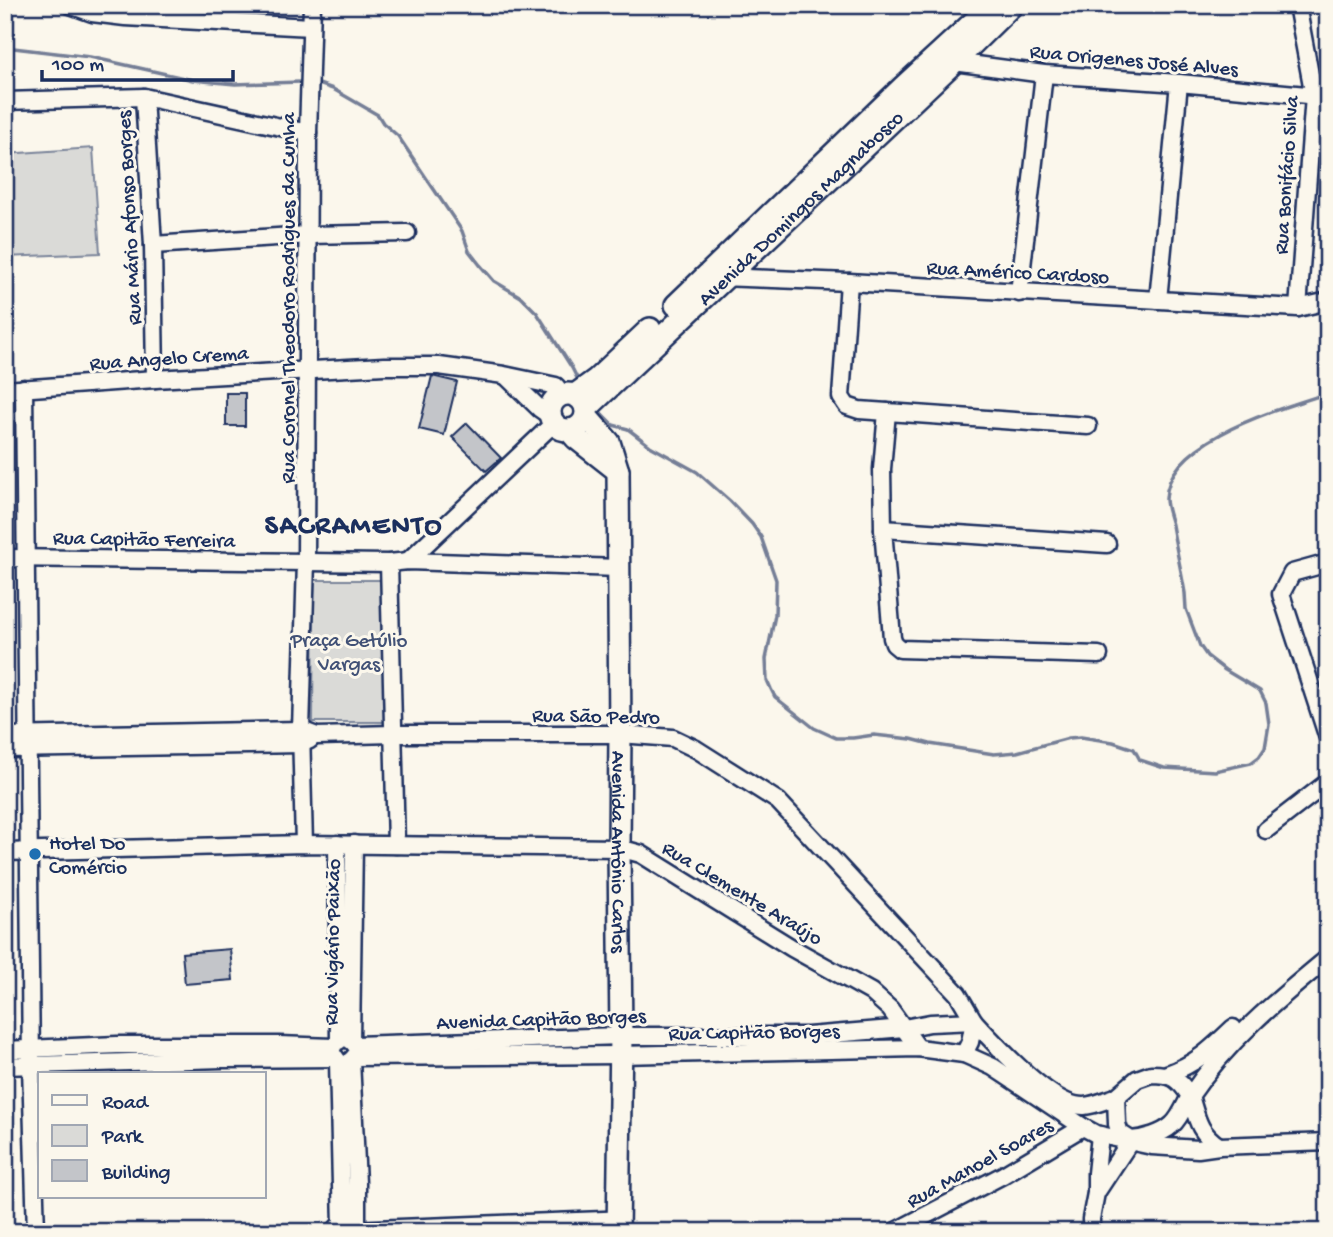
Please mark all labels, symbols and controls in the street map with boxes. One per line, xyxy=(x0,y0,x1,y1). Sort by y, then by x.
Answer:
scale bar xyxy=(42,38,233,82)
street label: Rua Origenes José Alves xyxy=(1029,41,1240,84)
text: 100 m xyxy=(51,54,104,79)
street label: Rua Bonifácio Silva xyxy=(1270,94,1307,255)
street label: Avenida Domingos Magnabosco xyxy=(694,107,910,313)
street label: Rua Mário Afonso Borges xyxy=(113,109,150,326)
street label: Rua Coronel Theodoro Rodrigues da Cunha xyxy=(278,111,303,483)
street label: Rua Américo Cardoso xyxy=(926,257,1110,292)
street label: Rua Angelo Crema xyxy=(89,342,251,379)
district label: SACRAMENTO xyxy=(265,511,443,544)
street label: Rua Capitão Ferreira xyxy=(53,527,237,556)
park label: Praça Getúlio Vargas xyxy=(289,630,408,679)
street label: Rua São Pedro xyxy=(532,705,660,732)
street label: Avenida Antônio Carlos xyxy=(603,751,629,954)
place label: Hotel Do Comércio xyxy=(49,833,127,882)
street label: Rua Clemente Araújo xyxy=(656,837,826,953)
marker: Hotel Do Comércio xyxy=(27,846,43,862)
street label: Rua Vigário Paixão xyxy=(321,858,348,1026)
street label: Avenida Capitão Borges xyxy=(436,1005,648,1038)
street label: Rua Capitão Borges xyxy=(668,1020,841,1048)
legend xyxy=(38,1072,266,1198)
text: Road xyxy=(102,1092,150,1117)
street label: Rua Manoel Soares xyxy=(903,1114,1059,1216)
text: Park xyxy=(101,1126,145,1151)
text: Building xyxy=(101,1162,171,1187)

